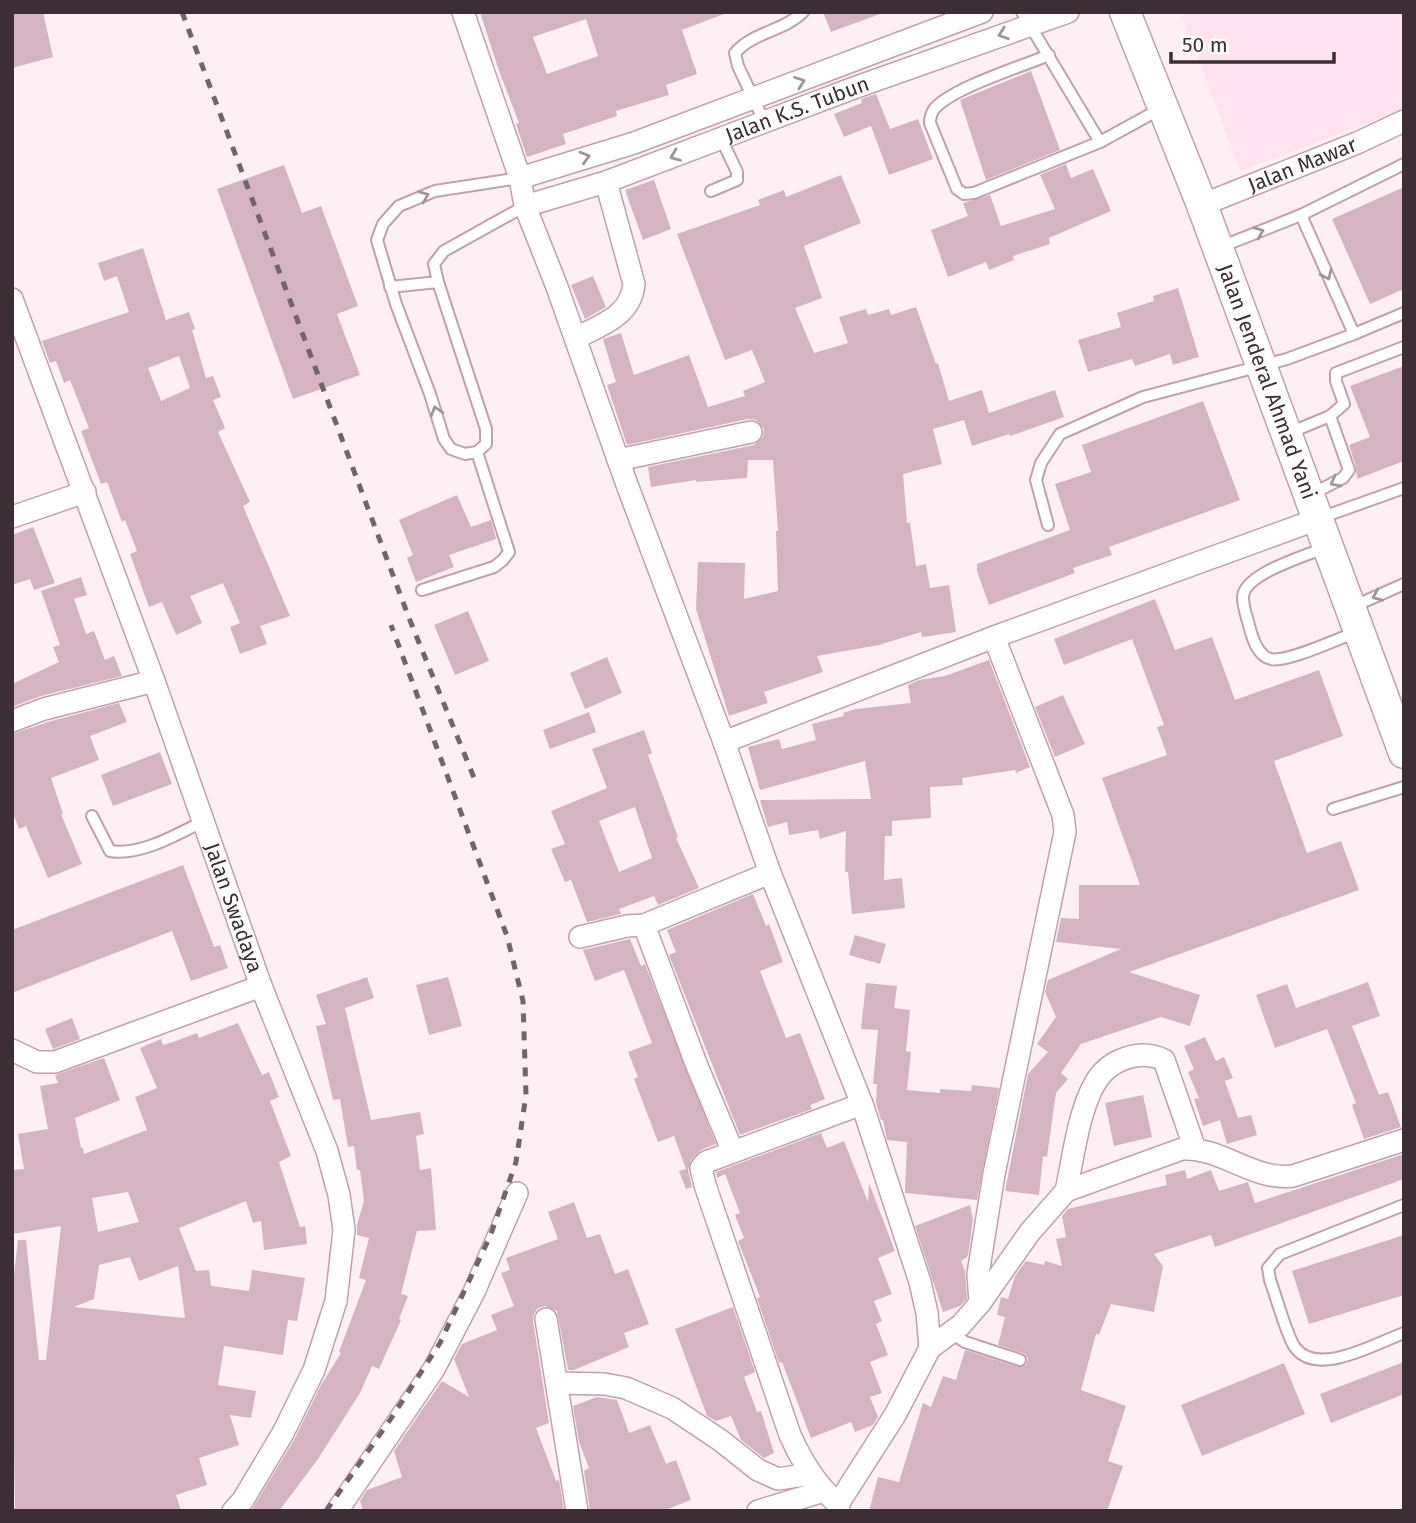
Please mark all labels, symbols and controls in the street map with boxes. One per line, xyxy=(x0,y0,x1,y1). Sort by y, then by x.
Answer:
scale bar xyxy=(1171,21,1334,65)
one-way arrow xyxy=(998,26,1010,40)
text: 50 m xyxy=(1182,32,1228,58)
street label: Jalan K.S. Tubun xyxy=(722,71,873,149)
one-way arrow xyxy=(793,76,805,90)
street label: Jalan Mawar xyxy=(1244,131,1361,198)
one-way arrow xyxy=(670,147,682,161)
one-way arrow xyxy=(579,151,591,166)
one-way arrow xyxy=(418,190,430,204)
one-way arrow xyxy=(1253,226,1265,240)
street label: Jalan Jenderal Ahmad Yani xyxy=(1212,260,1322,503)
one-way arrow xyxy=(1319,268,1333,280)
one-way arrow xyxy=(429,406,444,418)
one-way arrow xyxy=(1329,474,1342,487)
one-way arrow xyxy=(1372,587,1384,601)
street label: Jalan Swadaya xyxy=(199,840,268,976)

